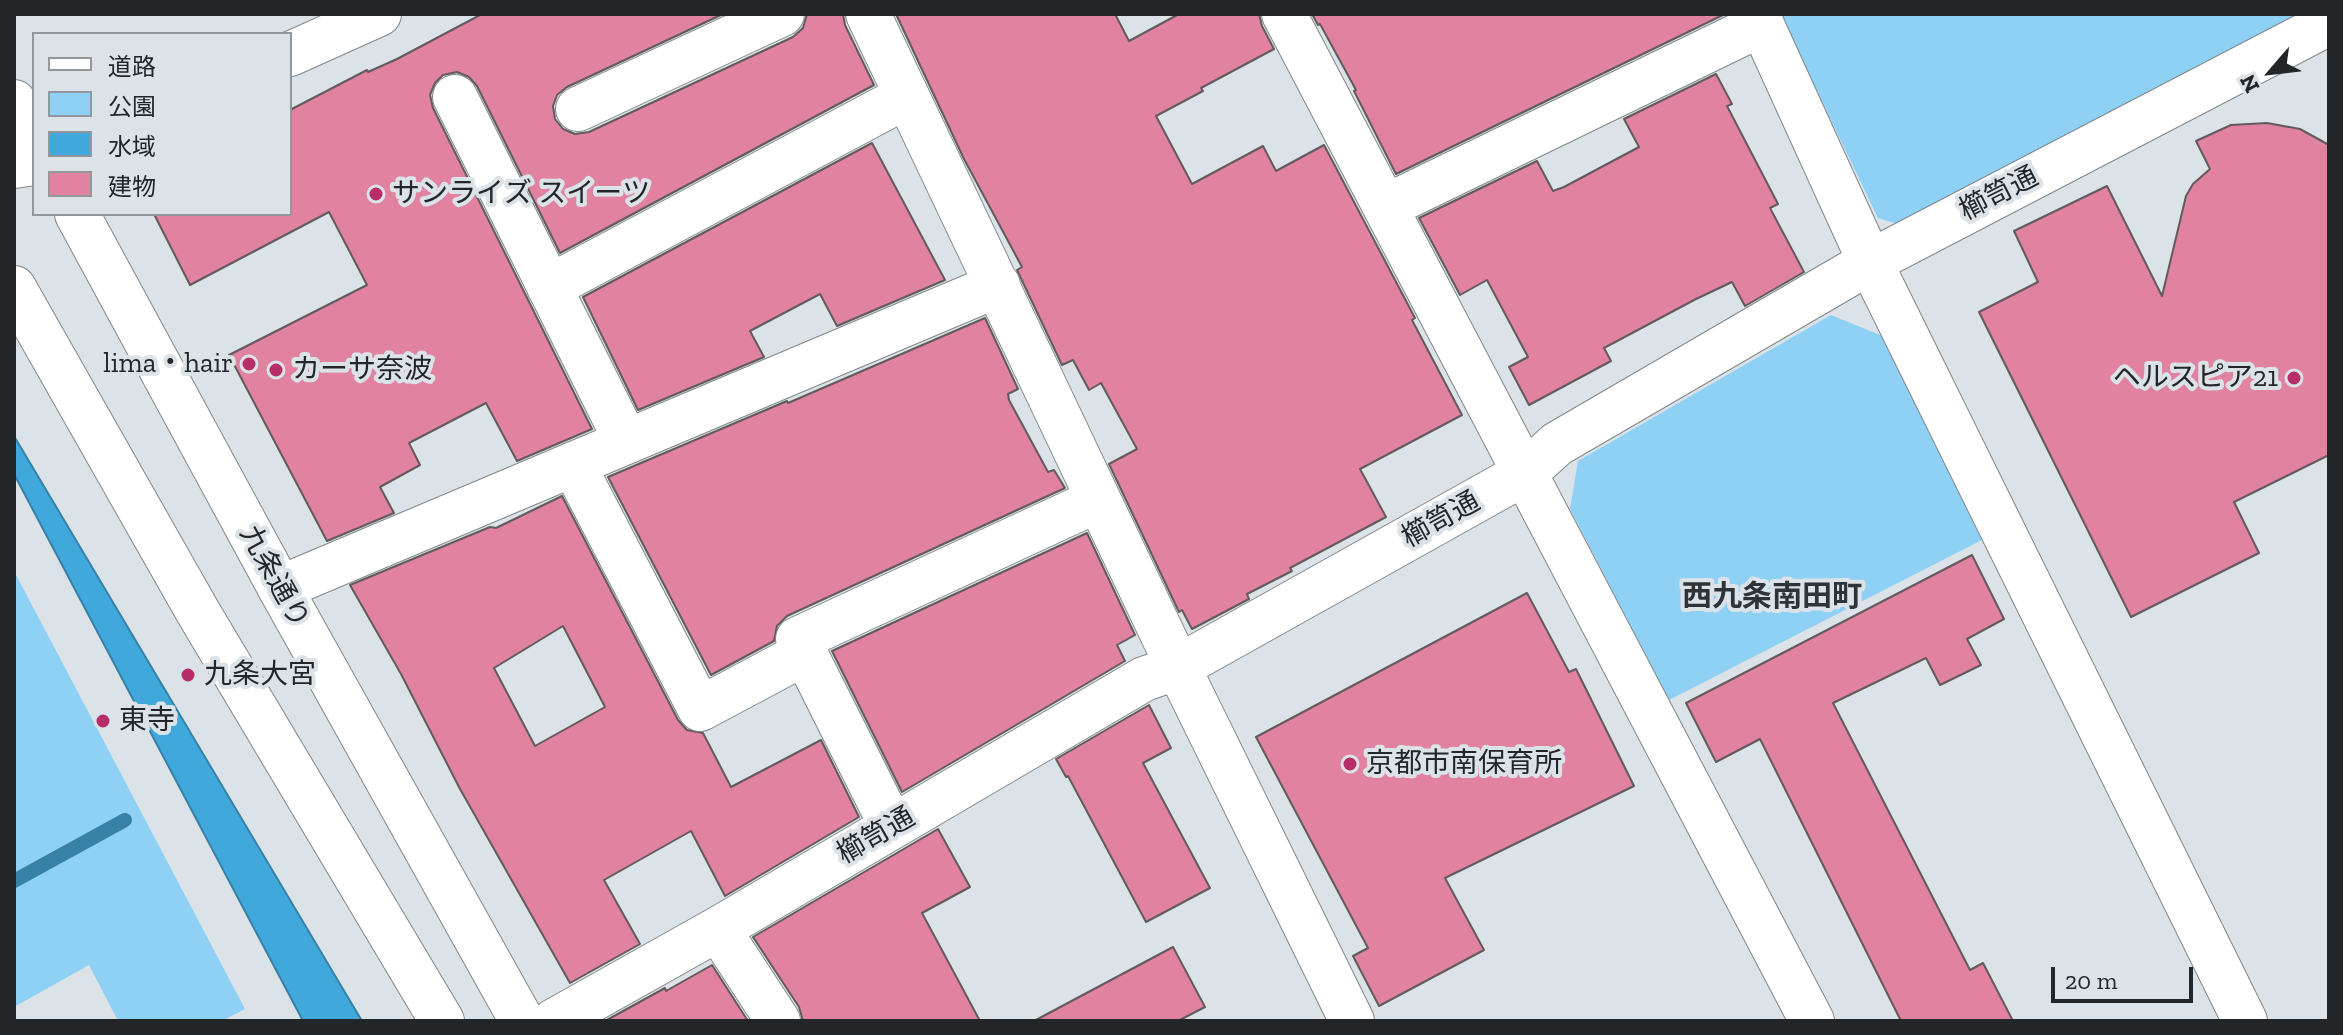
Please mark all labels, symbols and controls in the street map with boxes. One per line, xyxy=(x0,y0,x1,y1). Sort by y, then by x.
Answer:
legend xyxy=(32,32,292,216)
north arrow xyxy=(2231,32,2311,112)
text: 道路 xyxy=(108,52,156,81)
text: N xyxy=(2234,70,2265,97)
text: 公園 xyxy=(108,92,156,121)
text: 水域 xyxy=(108,132,156,161)
street label: 櫛笥通 xyxy=(1954,160,2044,228)
text: 建物 xyxy=(108,172,156,201)
place label: サンライズ スイーツ xyxy=(392,177,650,211)
marker: サンライズ スイーツ xyxy=(367,185,385,203)
place label: lima・hair xyxy=(103,347,233,381)
place label: カーサ奈波 xyxy=(292,353,432,387)
marker: lima・hair xyxy=(240,355,258,373)
marker: カーサ奈波 xyxy=(267,361,285,379)
place label: ヘルスピア21 xyxy=(2113,361,2278,395)
marker: ヘルスピア21 xyxy=(2285,369,2303,387)
street label: 櫛笥通 xyxy=(1396,485,1486,555)
street label: 九条通り xyxy=(232,520,316,634)
district label: 西九条南田町 xyxy=(1682,579,1862,615)
place label: 九条大宮 xyxy=(204,658,316,692)
marker: 九条大宮 xyxy=(179,666,197,684)
place label: 東寺 xyxy=(119,704,175,738)
marker: 東寺 xyxy=(94,712,112,730)
place label: 京都市南保育所 xyxy=(1366,747,1562,781)
marker: 京都市南保育所 xyxy=(1341,755,1359,773)
street label: 櫛笥通 xyxy=(831,800,921,872)
scale bar xyxy=(2055,951,2197,1001)
text: 20 m xyxy=(2065,966,2117,995)

